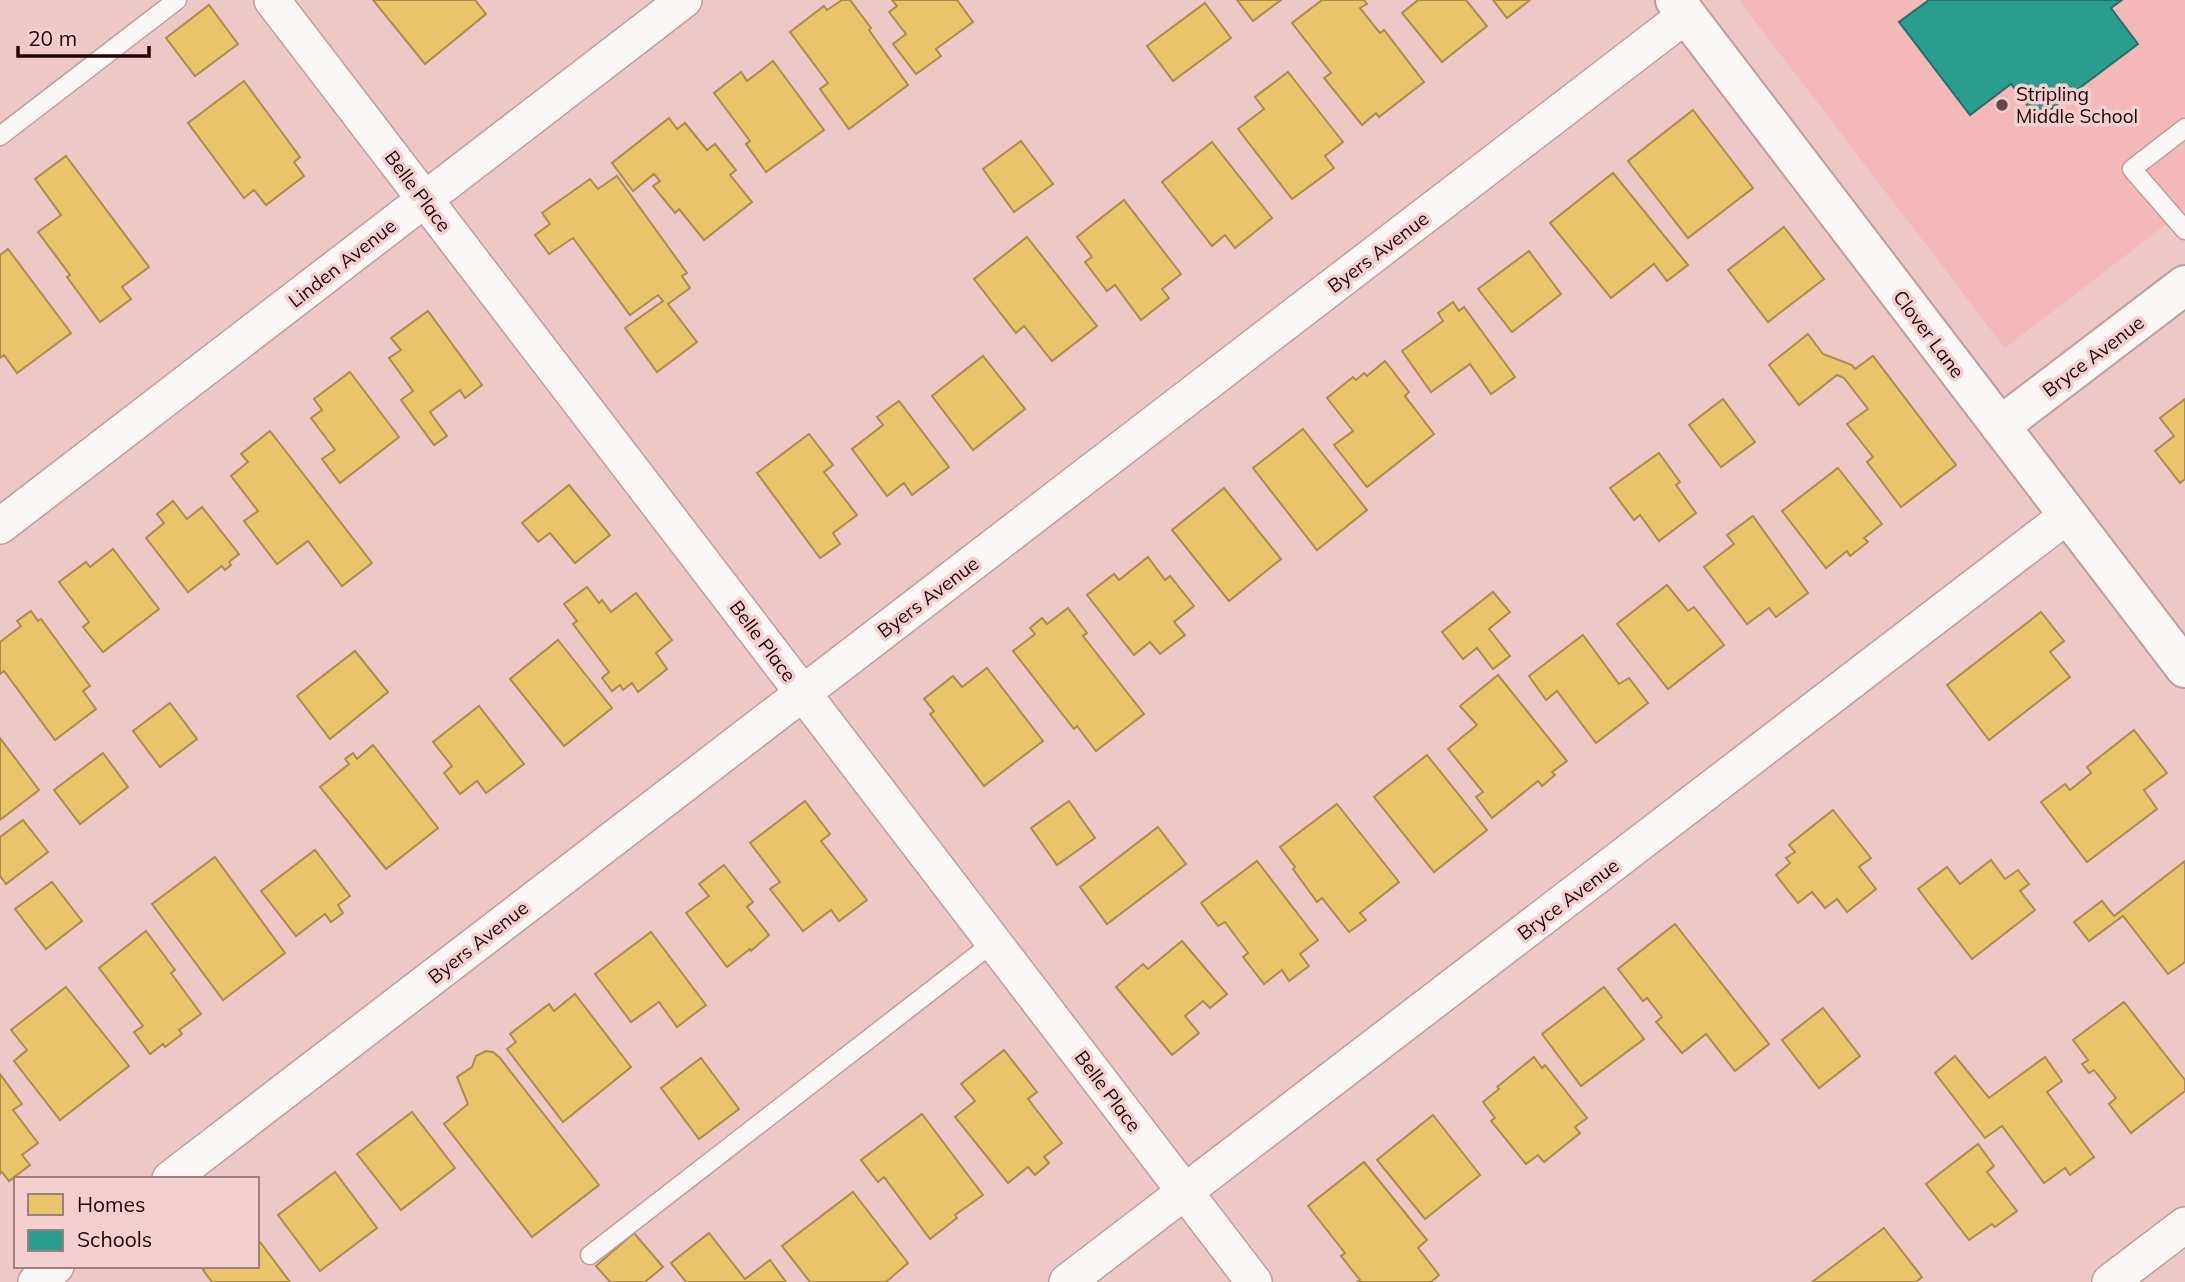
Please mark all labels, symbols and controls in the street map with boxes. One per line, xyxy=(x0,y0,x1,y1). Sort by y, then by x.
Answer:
scale bar xyxy=(18,14,149,58)
text: 20 m xyxy=(28,25,77,51)
place label: Stripling Middle School xyxy=(2016,82,2138,128)
marker: Stripling Middle School xyxy=(1994,97,2010,113)
street label: Belle Place xyxy=(380,146,456,236)
street label: Byers Avenue xyxy=(1323,206,1433,298)
street label: Linden Avenue xyxy=(283,214,401,312)
street label: Clover Lane xyxy=(1888,285,1970,383)
street label: Bryce Avenue xyxy=(2037,310,2149,402)
street label: Byers Avenue xyxy=(873,551,983,643)
street label: Belle Place xyxy=(725,596,801,686)
street label: Bryce Avenue xyxy=(1512,853,1624,945)
street label: Byers Avenue xyxy=(423,895,533,989)
street label: Belle Place xyxy=(1070,1046,1146,1136)
legend xyxy=(14,1177,259,1268)
text: Homes xyxy=(77,1191,145,1217)
text: Schools xyxy=(77,1226,152,1252)

